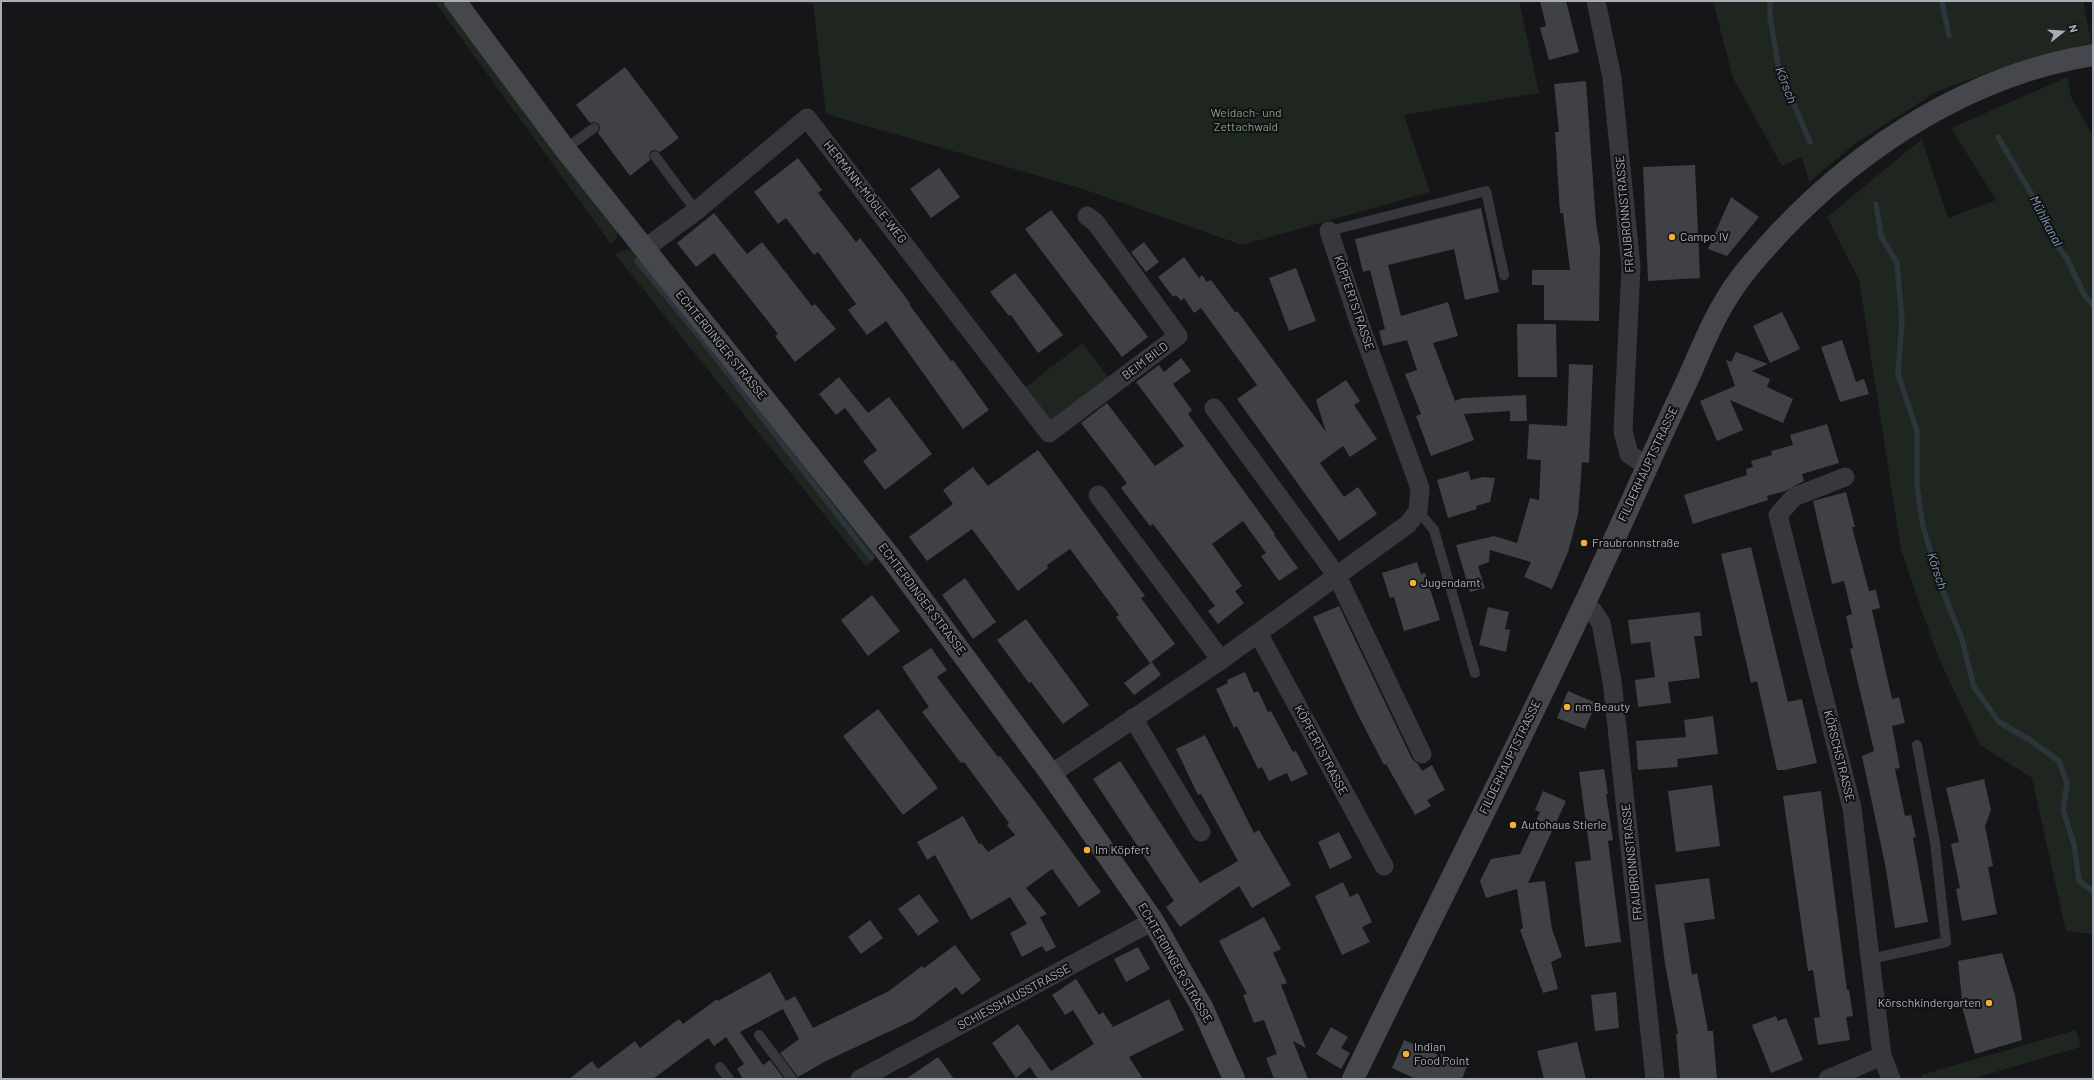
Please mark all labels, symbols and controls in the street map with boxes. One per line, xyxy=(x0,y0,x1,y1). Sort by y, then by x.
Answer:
north arrow xyxy=(2042,12,2082,52)
text: N xyxy=(2067,23,2081,34)
water label: Körsch xyxy=(1772,64,1800,106)
park label: Weidach- und Zettachwald xyxy=(1210,106,1282,134)
street label: HERMANN-MÖGLE-WEG xyxy=(820,138,910,246)
street label: FRAUBRONNSTRASSE xyxy=(1613,155,1637,273)
water label: Mühlkanal xyxy=(2026,193,2066,249)
place label: Campo IV xyxy=(1680,230,1729,244)
marker: Campo IV xyxy=(1667,232,1677,242)
street label: KÖPFERTSTRASSE xyxy=(1331,254,1377,352)
street label: ECHTERDINGER STRASSE xyxy=(673,287,769,403)
street label: BEIM BILD xyxy=(1119,339,1171,383)
street label: FILDERHAUPTSTRASSE xyxy=(1615,404,1681,524)
place label: Fraubronnstraße xyxy=(1592,536,1680,550)
marker: Fraubronnstraße xyxy=(1579,538,1589,548)
street label: ECHTERDINGER STRASSE xyxy=(875,540,969,658)
water label: Körsch xyxy=(1924,550,1950,592)
place label: Jugendamt xyxy=(1421,576,1481,590)
marker: Jugendamt xyxy=(1408,578,1418,588)
street label: FILDERHAUPTSTRASSE xyxy=(1476,698,1544,816)
place label: nm Beauty xyxy=(1575,700,1630,714)
marker: nm Beauty xyxy=(1562,702,1572,712)
street label: KÖPFERTSTRASSE xyxy=(1291,703,1351,797)
street label: KÖRSCHSTRASSE xyxy=(1821,709,1857,803)
street label: FRAUBRONNSTRASSE xyxy=(1619,803,1645,921)
place label: Autohaus Stierle xyxy=(1521,818,1607,832)
marker: Autohaus Stierle xyxy=(1508,820,1518,830)
place label: Im Köpfert xyxy=(1095,843,1150,857)
marker: Im Köpfert xyxy=(1082,845,1092,855)
street label: ECHTERDINGER STRASSE xyxy=(1135,900,1215,1026)
street label: SCHIESSHAUSSTRASSE xyxy=(955,961,1073,1033)
place label: Körschkindergarten xyxy=(1878,996,1981,1010)
marker: Körschkindergarten xyxy=(1984,998,1994,1008)
place label: Indian Food Point xyxy=(1414,1040,1470,1068)
marker: Indian Food Point xyxy=(1401,1049,1411,1059)

